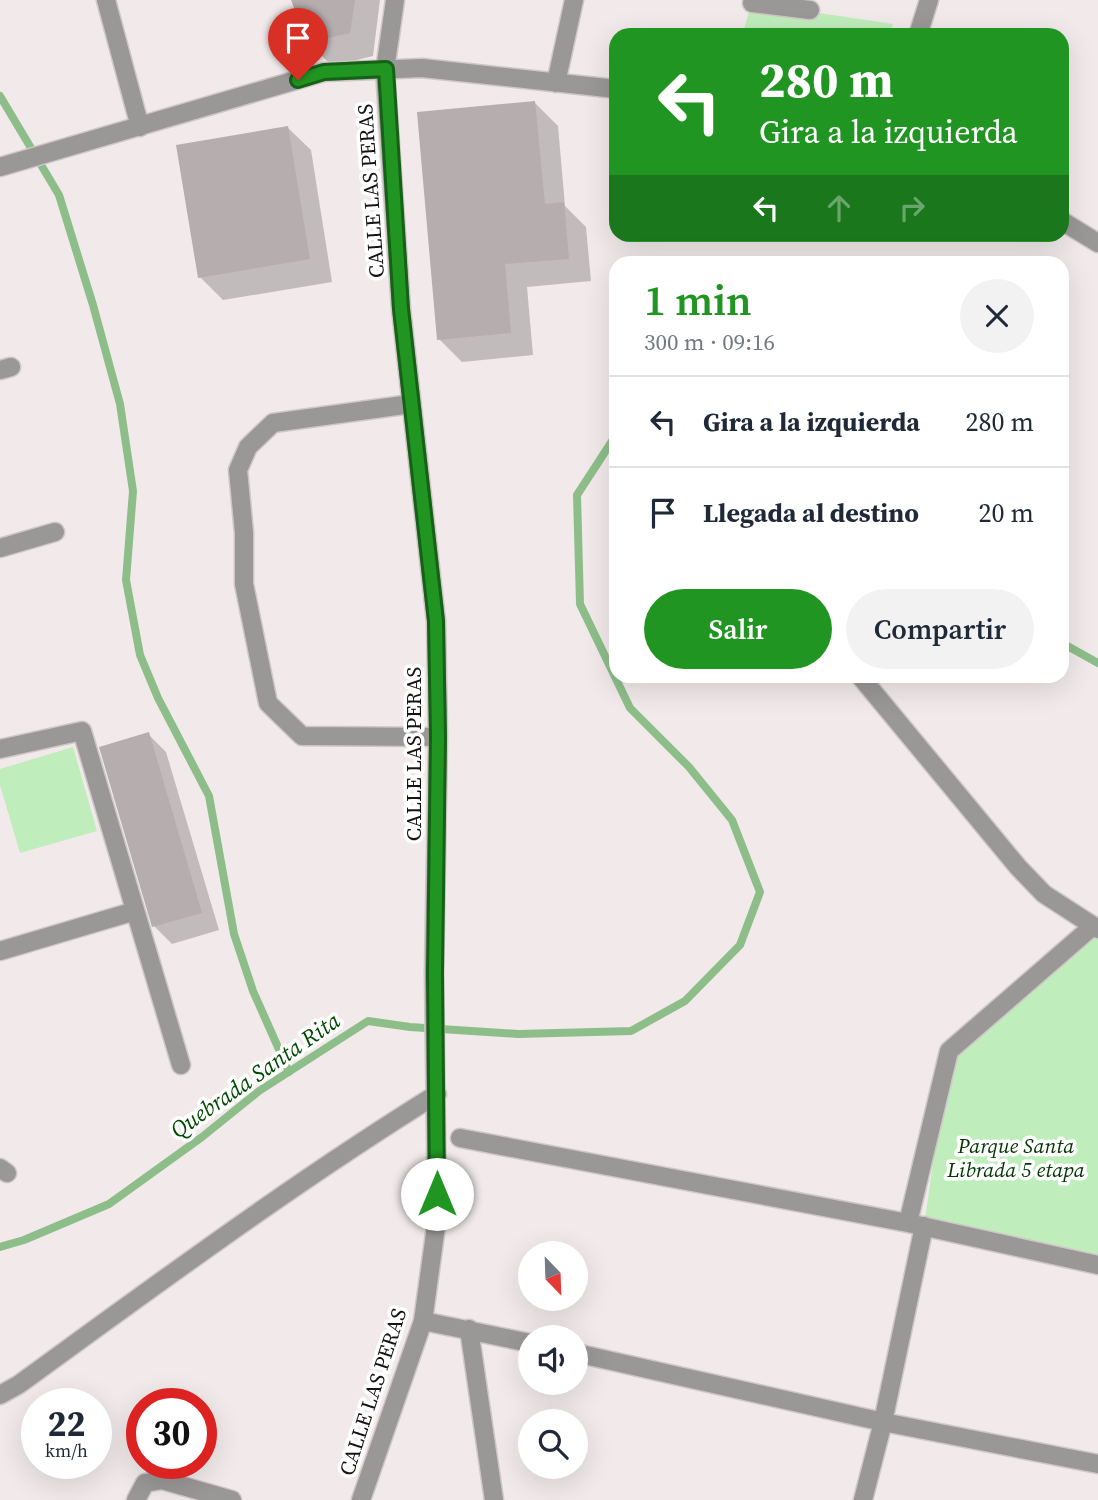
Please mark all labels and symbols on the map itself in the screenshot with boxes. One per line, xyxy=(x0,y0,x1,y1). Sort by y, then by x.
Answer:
pin xyxy=(268,8,328,80)
street label: CALLE LAS PERAS xyxy=(350,103,391,279)
street label: CALLE LAS PERAS xyxy=(399,667,428,841)
water label: Quebrada Santa Rita xyxy=(164,1004,346,1146)
park label: Parque Santa Librada 5 etapa xyxy=(946,1131,1085,1184)
position arrow xyxy=(400,1157,474,1231)
north arrow xyxy=(518,1241,588,1311)
street label: CALLE LAS PERAS xyxy=(332,1304,413,1479)
speed limit sign: 30 xyxy=(126,1388,217,1479)

